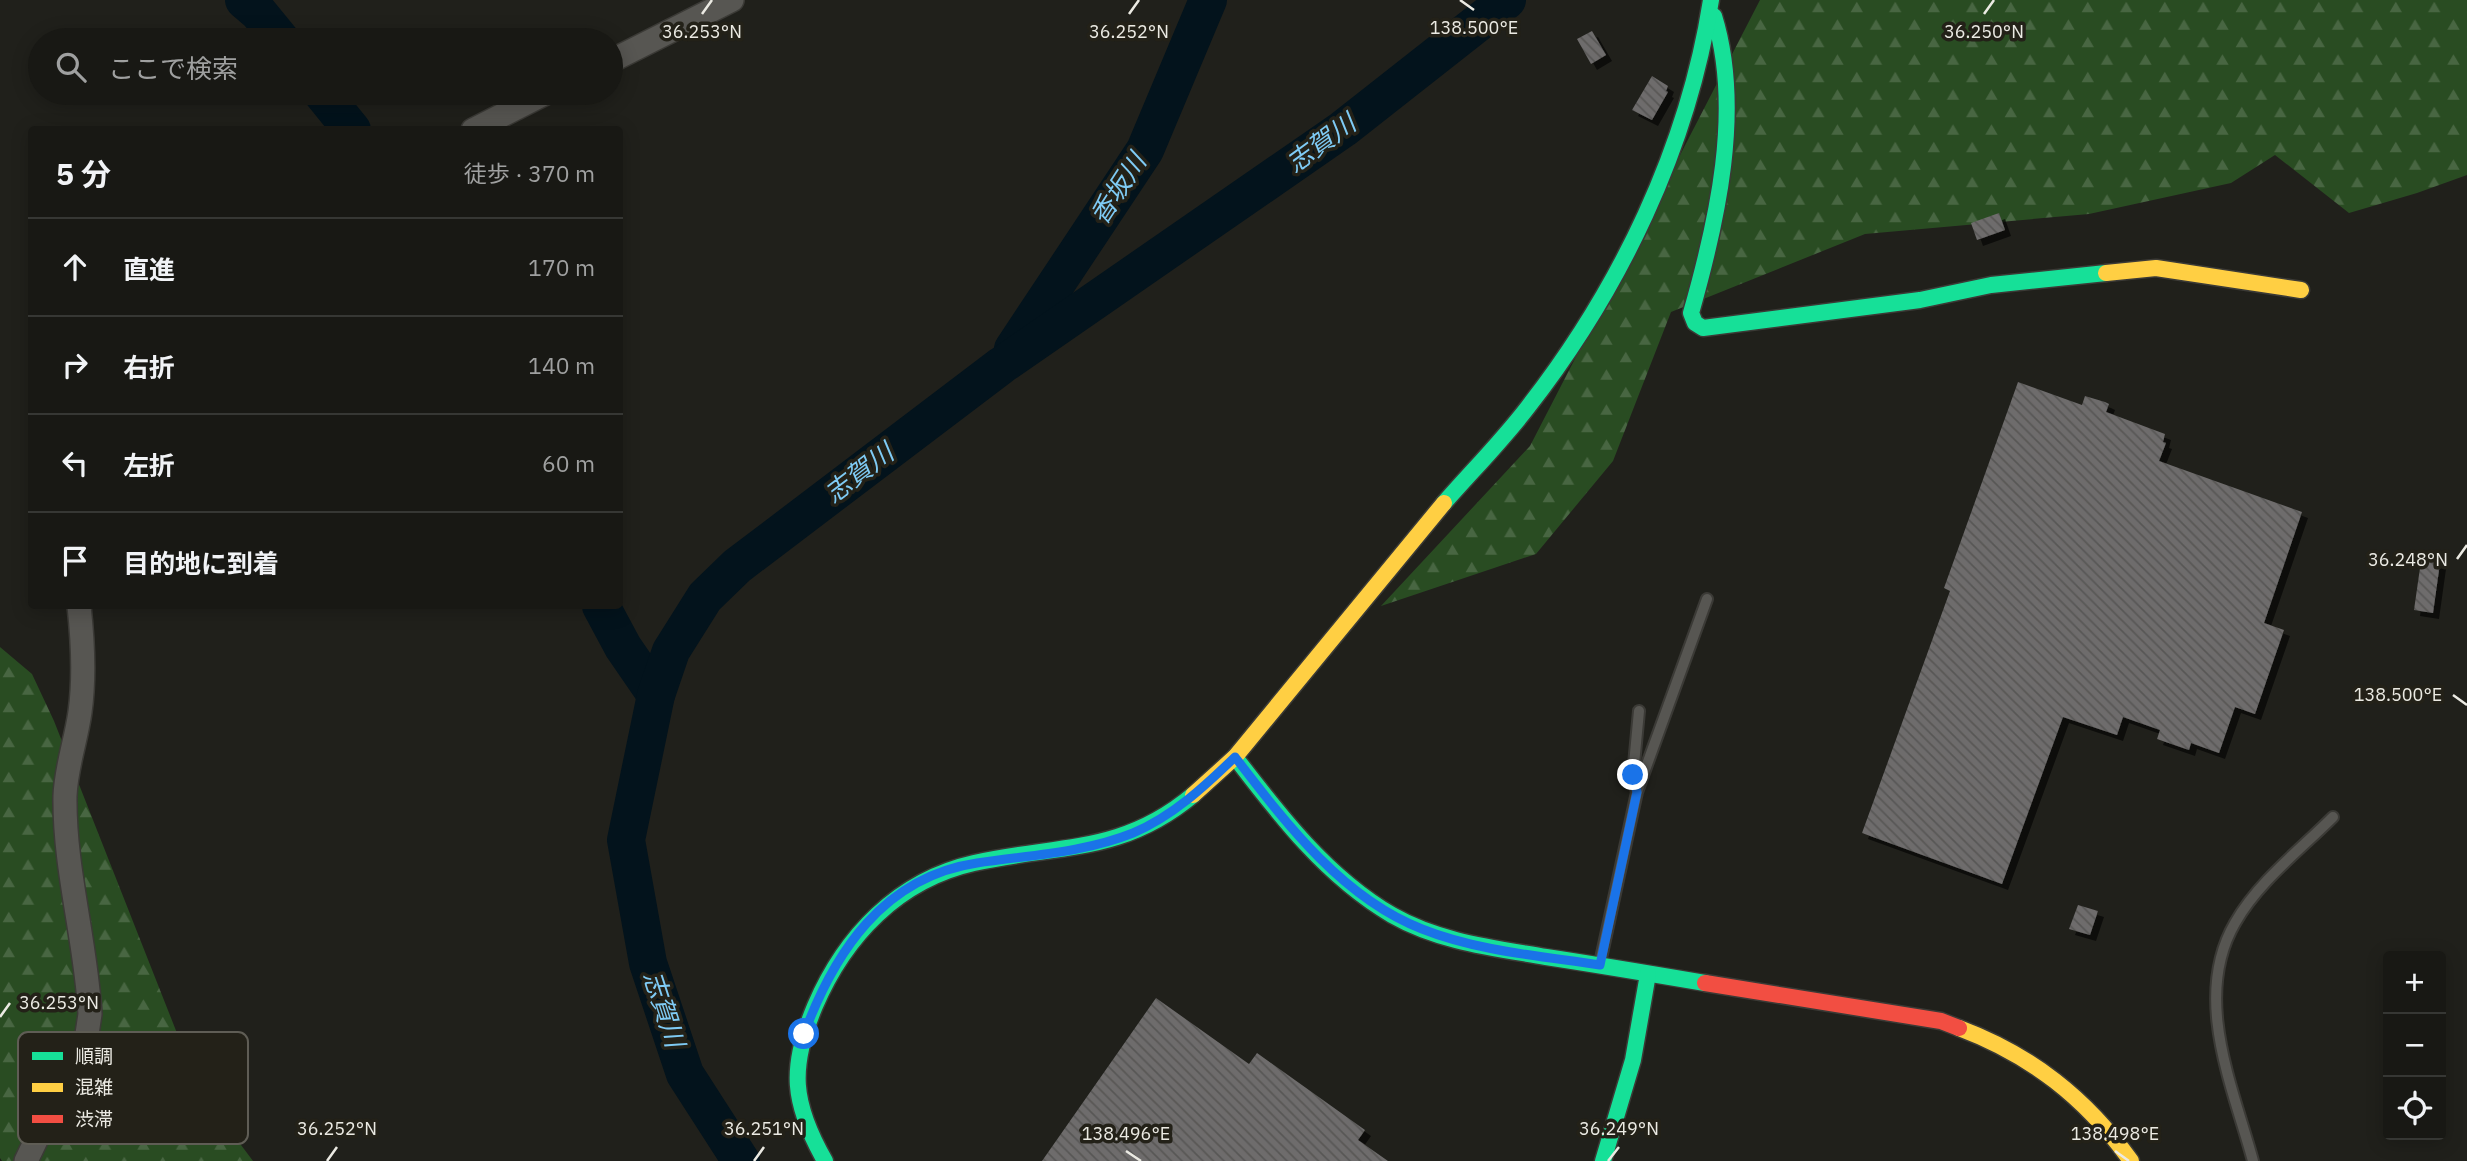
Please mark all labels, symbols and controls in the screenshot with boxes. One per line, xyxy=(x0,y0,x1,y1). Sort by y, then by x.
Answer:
text: 138.500°E xyxy=(1430,16,1518,39)
text: 36.253°N xyxy=(662,20,742,43)
text: 36.252°N xyxy=(1089,20,1169,43)
text: 36.250°N xyxy=(1944,20,2024,43)
search box xyxy=(28,28,623,105)
icon: search xyxy=(52,48,90,86)
text: ここで検索 xyxy=(108,51,238,85)
water label: 志賀川 xyxy=(1279,104,1364,179)
water label: 香坂川 xyxy=(1082,144,1154,230)
text: 5 分 xyxy=(56,154,111,193)
text: 徒歩 · 370 m xyxy=(464,158,595,188)
icon: ahead xyxy=(56,248,94,286)
text: 直進 xyxy=(123,252,175,286)
text: 170 m xyxy=(528,252,595,282)
icon: right xyxy=(56,346,94,384)
text: 右折 xyxy=(123,350,175,384)
text: 140 m xyxy=(528,350,595,380)
water label: 志賀川 xyxy=(817,433,902,509)
icon: left xyxy=(56,444,94,482)
text: 左折 xyxy=(123,448,175,482)
text: 60 m xyxy=(542,448,595,478)
icon: arrive xyxy=(56,542,94,580)
text: 目的地に到着 xyxy=(123,546,279,580)
text: 36.248°N xyxy=(2368,548,2448,571)
text: 138.500°E xyxy=(2354,683,2442,706)
route end xyxy=(1617,759,1648,790)
map controls xyxy=(2383,951,2446,1140)
button: + xyxy=(2383,951,2446,1014)
water label: 志賀川 xyxy=(637,966,694,1054)
text: 36.253°N xyxy=(19,991,99,1014)
button: − xyxy=(2383,1014,2446,1077)
route start xyxy=(788,1018,819,1049)
legend xyxy=(18,1032,248,1144)
text: 順調 xyxy=(75,1044,113,1068)
text: 混雑 xyxy=(75,1075,113,1099)
button: locate xyxy=(2383,1077,2446,1140)
text: 渋滞 xyxy=(75,1107,113,1131)
text: 36.252°N xyxy=(297,1117,377,1140)
text: 36.251°N xyxy=(724,1117,804,1140)
text: 36.249°N xyxy=(1579,1117,1659,1140)
text: 138.496°E xyxy=(1082,1122,1170,1145)
text: 138.498°E xyxy=(2071,1122,2159,1145)

